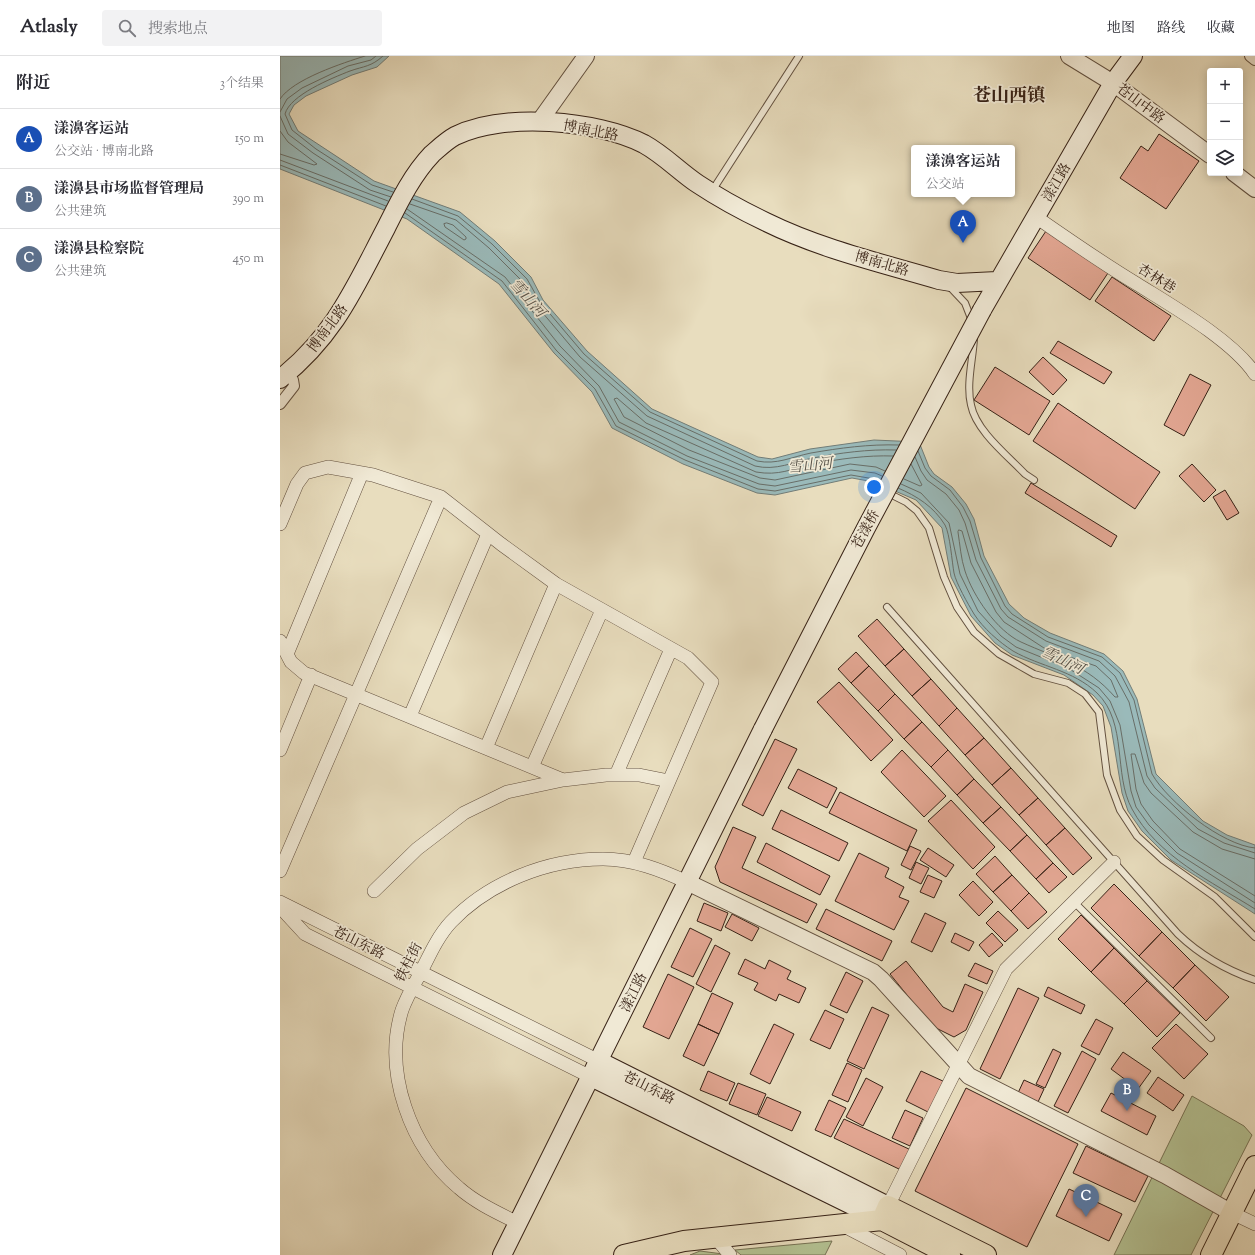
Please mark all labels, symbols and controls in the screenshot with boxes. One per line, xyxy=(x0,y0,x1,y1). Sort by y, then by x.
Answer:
search box xyxy=(102,10,382,46)
text: Atlasly xyxy=(20,14,78,41)
icon: search xyxy=(116,17,138,39)
text: 搜索地点 xyxy=(148,19,208,40)
text: 地图 xyxy=(1107,19,1135,39)
text: 路线 xyxy=(1157,19,1185,39)
text: 收藏 xyxy=(1207,19,1235,39)
map controls xyxy=(1207,68,1243,176)
button: + xyxy=(1207,68,1243,104)
text: 附近 xyxy=(16,72,50,96)
text: 3个结果 xyxy=(220,75,264,93)
street label: 苍山中路 xyxy=(1111,80,1168,129)
district label: 苍山西镇 xyxy=(973,84,1046,110)
button: − xyxy=(1207,104,1243,140)
street label: 博南北路 xyxy=(561,117,620,147)
text: 漾濞客运站 xyxy=(54,119,129,140)
text: A xyxy=(24,130,34,148)
text: 150 m xyxy=(235,130,264,148)
button: layers xyxy=(1207,140,1243,176)
text: 公交站 · 博南北路 xyxy=(54,143,154,161)
popup xyxy=(911,145,1015,197)
text: 漾濞客运站 xyxy=(925,152,1001,173)
street label: 漾江路 xyxy=(1039,160,1077,206)
text: 公交站 xyxy=(925,176,965,194)
text: 漾濞县市场监督管理局 xyxy=(54,179,204,200)
text: B xyxy=(25,190,33,208)
text: 390 m xyxy=(232,190,264,208)
text: 公共建筑 xyxy=(54,203,106,221)
pin: A xyxy=(950,210,976,243)
text: 漾濞县检察院 xyxy=(54,239,144,260)
street label: 博南北路 xyxy=(852,248,911,282)
text: C xyxy=(24,250,34,268)
text: 450 m xyxy=(233,250,264,268)
street label: 杏林巷 xyxy=(1133,260,1179,299)
text: 公共建筑 xyxy=(54,263,106,281)
water label: 雪山河 xyxy=(504,275,552,325)
street label: 博南北路 xyxy=(304,301,353,358)
water label: 雪山河 xyxy=(787,453,837,479)
your location xyxy=(864,477,884,497)
street label: 苍漾桥 xyxy=(848,507,885,553)
water label: 雪山河 xyxy=(1038,642,1090,682)
street label: 苍山东路 xyxy=(329,923,388,965)
street label: 铁柱街 xyxy=(391,940,428,986)
street label: 漾江路 xyxy=(617,970,653,1016)
street label: 苍山东路 xyxy=(619,1068,678,1110)
pin: B xyxy=(1114,1078,1140,1111)
pin: C xyxy=(1073,1184,1099,1217)

